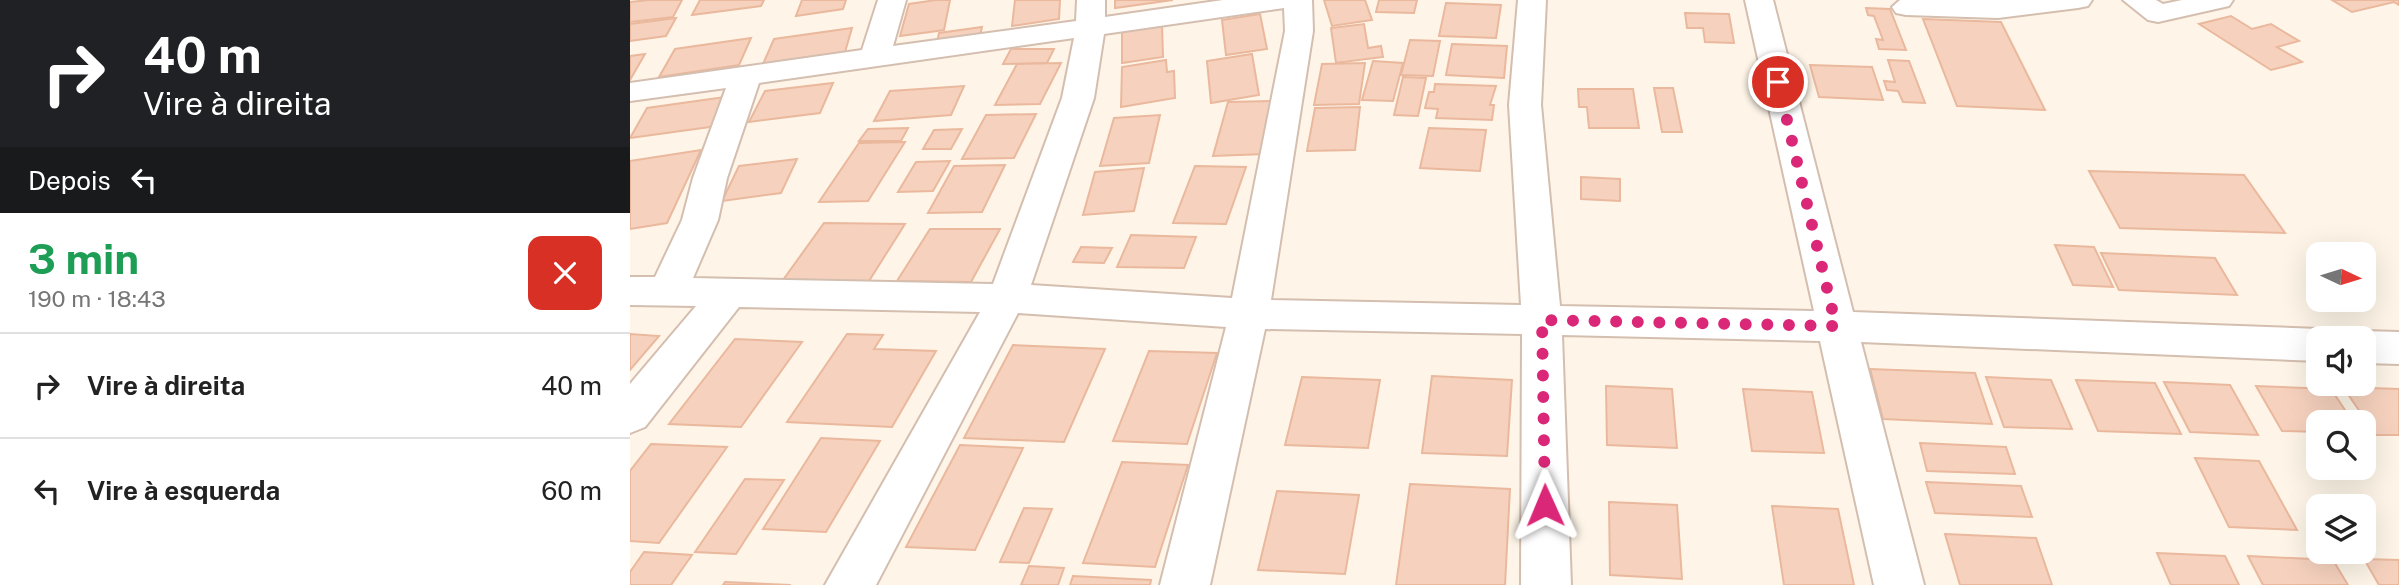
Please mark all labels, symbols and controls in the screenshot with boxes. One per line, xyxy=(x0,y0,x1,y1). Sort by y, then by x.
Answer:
text: 40 m xyxy=(143,26,262,84)
icon: right xyxy=(28,28,119,119)
pin xyxy=(1748,52,1808,112)
icon: arrive xyxy=(1759,63,1797,101)
text: Vire à direita xyxy=(143,85,331,122)
icon: left xyxy=(125,161,163,199)
text: Depois xyxy=(28,165,111,196)
text: 3 min xyxy=(28,234,139,283)
button: close xyxy=(528,236,602,310)
north arrow xyxy=(2306,242,2376,312)
map controls xyxy=(2306,242,2376,564)
text: 190 m · 18:43 xyxy=(28,285,166,312)
button: sound xyxy=(2306,326,2376,396)
icon: right xyxy=(28,367,66,405)
text: Vire à direita xyxy=(87,370,245,401)
text: 40 m xyxy=(541,370,602,401)
button: search xyxy=(2306,410,2376,480)
position arrow xyxy=(1508,468,1582,542)
icon: left xyxy=(28,472,66,510)
text: Vire à esquerda xyxy=(87,475,280,506)
text: 60 m xyxy=(541,475,602,506)
button: layers xyxy=(2306,494,2376,564)

